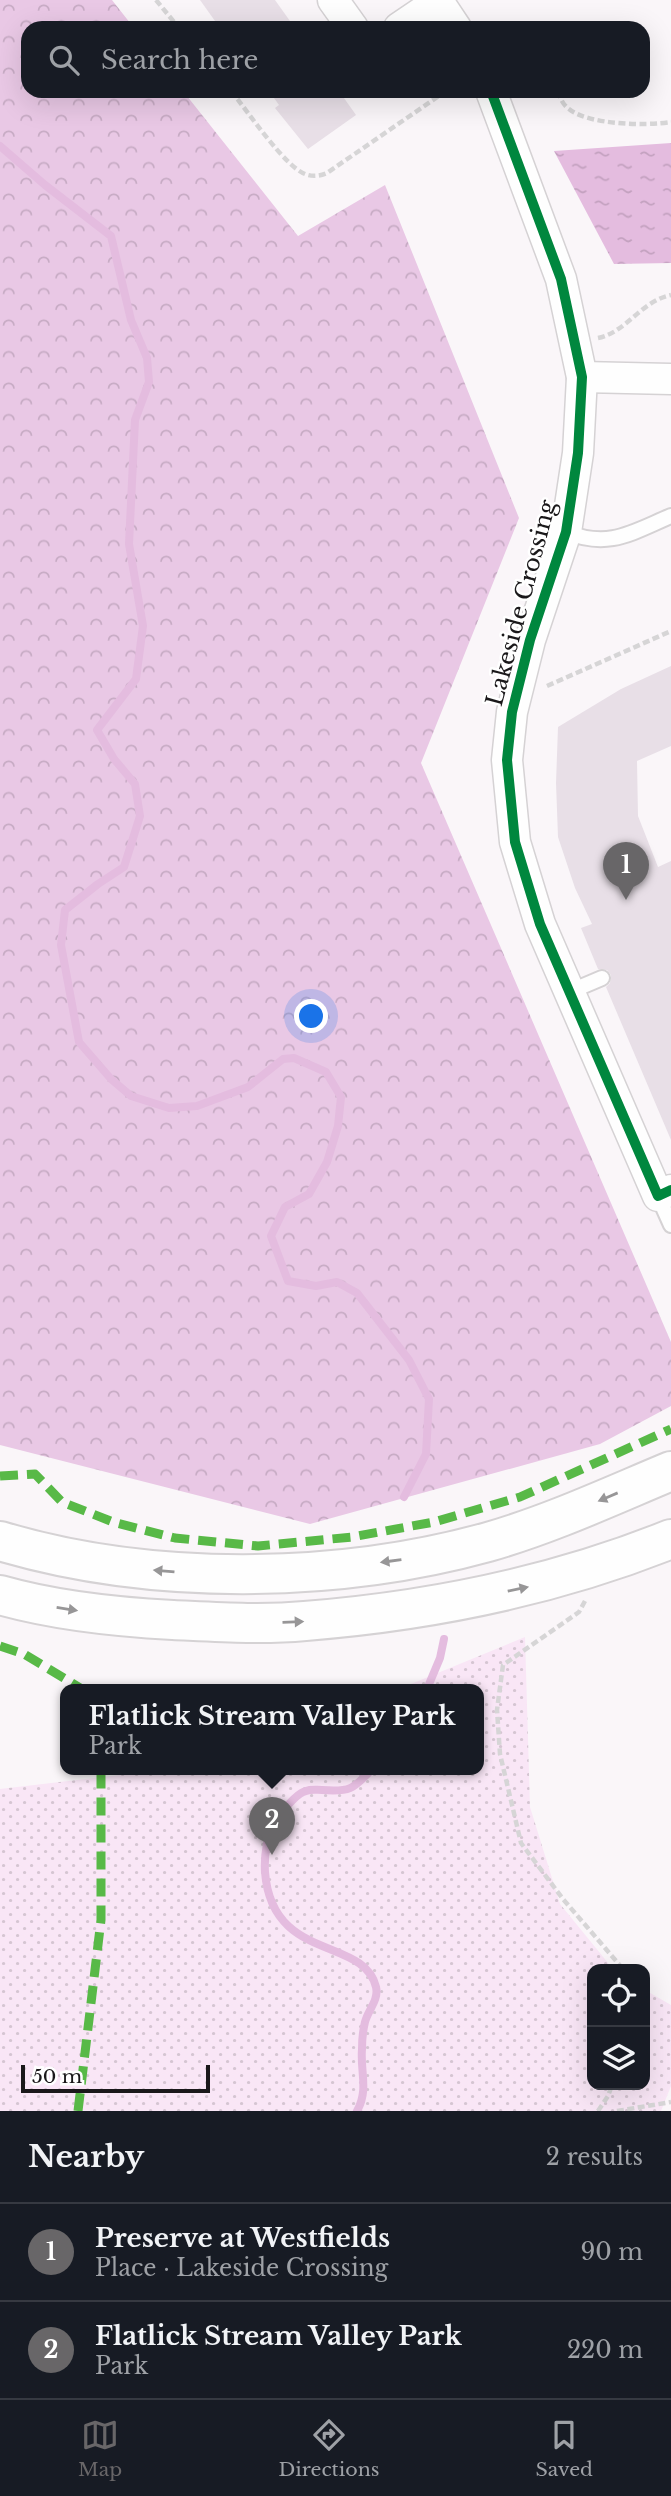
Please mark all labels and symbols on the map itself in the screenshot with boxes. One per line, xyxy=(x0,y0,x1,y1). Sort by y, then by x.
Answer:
street label: Lakeside Crossing xyxy=(480,497,562,709)
pin: 1 xyxy=(603,842,649,900)
your location xyxy=(294,999,328,1033)
one-way arrow xyxy=(597,1492,618,1503)
one-way arrow xyxy=(380,1556,402,1567)
one-way arrow xyxy=(153,1565,175,1576)
one-way arrow xyxy=(507,1583,529,1594)
one-way arrow xyxy=(56,1604,78,1615)
one-way arrow xyxy=(283,1616,305,1627)
pin: 2 xyxy=(249,1797,295,1855)
scale bar xyxy=(21,2062,210,2094)

